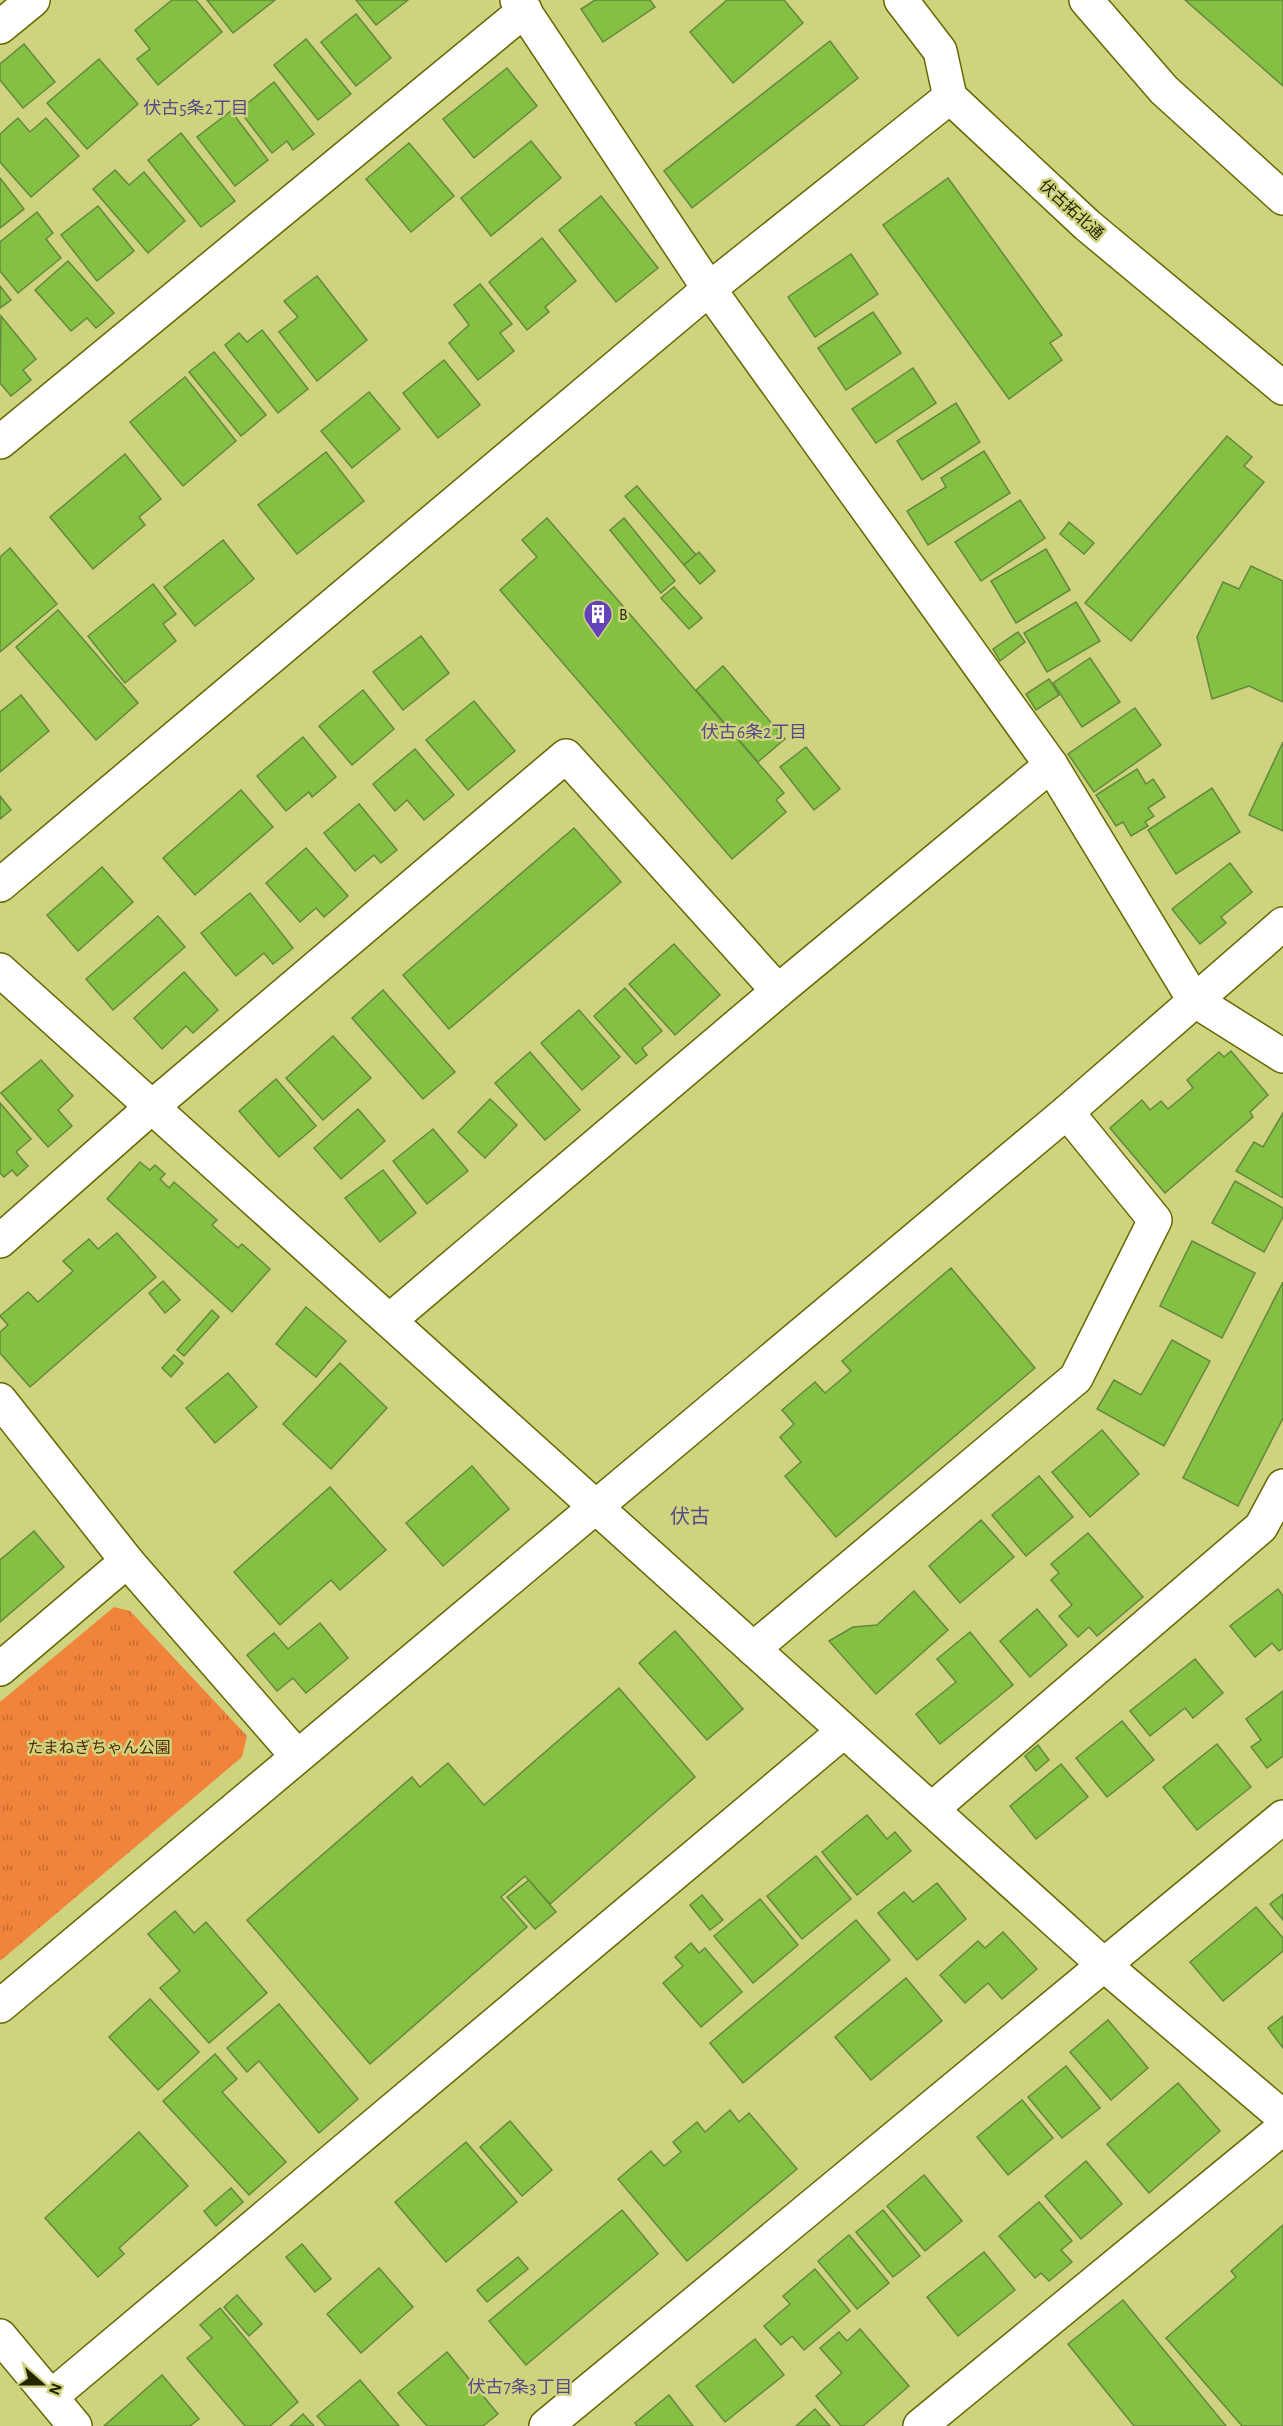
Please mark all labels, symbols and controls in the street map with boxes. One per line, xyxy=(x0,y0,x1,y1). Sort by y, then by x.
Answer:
district label: 伏古5条2丁目 xyxy=(143,98,249,118)
street label: 伏古拓北通 xyxy=(1036,176,1107,242)
building icon: B xyxy=(582,598,614,640)
place label: B xyxy=(619,607,628,623)
district label: 伏古6条2丁目 xyxy=(701,722,807,742)
district label: 伏古 xyxy=(670,1506,710,1527)
park label: たまねぎちゃん公園 xyxy=(27,1739,171,1756)
north arrow xyxy=(12,2354,72,2414)
district label: 伏古7条3丁目 xyxy=(468,2377,572,2397)
text: N xyxy=(46,2381,65,2397)

